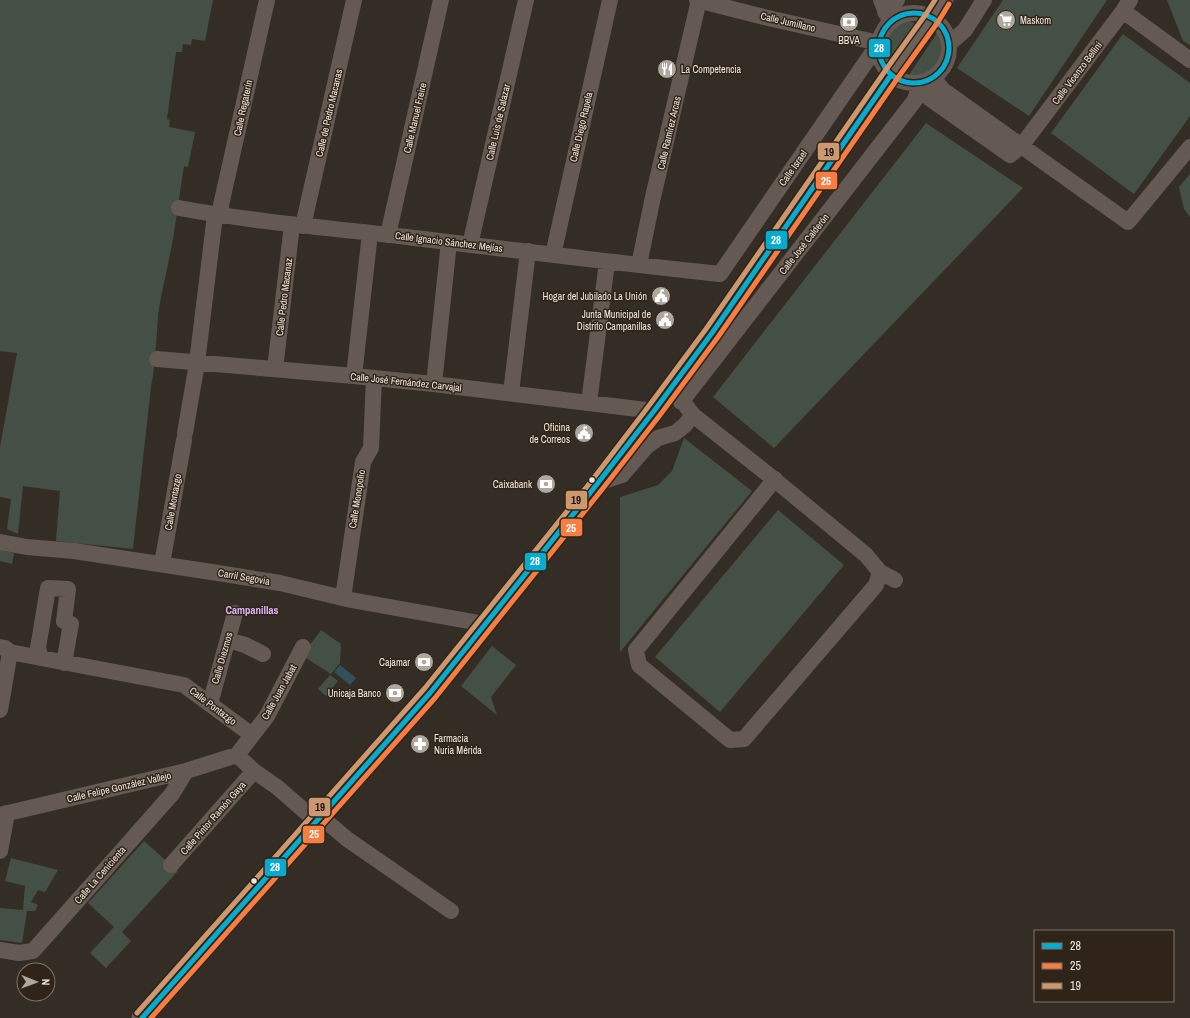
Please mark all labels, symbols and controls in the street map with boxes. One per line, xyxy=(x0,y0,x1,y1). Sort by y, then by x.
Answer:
street label: Calle Jumillano xyxy=(759,9,817,35)
supermarket icon: Maskom xyxy=(995,9,1017,31)
bank icon: BBVA xyxy=(838,11,860,33)
place label: Maskom xyxy=(1020,14,1051,27)
place label: BBVA xyxy=(838,34,860,47)
line badge: 28 xyxy=(868,38,891,58)
street label: Calle Vicenzo Bellini xyxy=(1049,39,1105,107)
text: 28 xyxy=(874,41,884,55)
restaurant icon: La Competencia xyxy=(656,58,678,80)
place label: La Competencia xyxy=(681,63,742,76)
street label: Calle de Pedro Macanas xyxy=(313,68,345,158)
street label: Calle Regaterín xyxy=(231,79,255,137)
street label: Calle Manuel Freire xyxy=(401,81,430,155)
street label: Calle Luis de Salazar xyxy=(483,82,513,161)
street label: Calle Diego Rapela xyxy=(567,90,595,163)
street label: Calle Ramírez Arcas xyxy=(654,95,684,171)
line badge: 19 xyxy=(817,142,840,161)
text: 19 xyxy=(824,145,834,159)
street label: Calle Israel xyxy=(776,147,810,189)
line badge: 25 xyxy=(815,171,838,190)
text: 25 xyxy=(821,174,831,188)
street label: Calle José Calderón xyxy=(776,211,832,277)
street label: Calle Ignacio Sánchez Mejías xyxy=(394,229,504,255)
line badge: 28 xyxy=(765,230,788,250)
text: 28 xyxy=(771,233,781,247)
street label: Calle Pedro Macanaz xyxy=(273,257,295,337)
public building icon: Hogar del Jubilado La Unión xyxy=(650,285,672,307)
place label: Hogar del Jubilado La Unión xyxy=(543,290,647,303)
place label: Junta Municipal de Distrito Campanillas xyxy=(577,308,651,333)
public building icon: Junta Municipal de Distrito Campanillas xyxy=(654,309,676,331)
street label: Calle José Fernández Carvajal xyxy=(350,370,462,394)
place label: Oficina de Correos xyxy=(529,421,570,446)
public building icon: Oficina de Correos xyxy=(573,422,595,444)
street label: Calle Monopolio xyxy=(346,468,368,529)
street label: Calle Montazgo xyxy=(162,472,184,531)
bank icon: Caixabank xyxy=(535,473,557,495)
unlabelled marker xyxy=(587,475,597,485)
place label: Caixabank xyxy=(493,478,533,491)
line badge: 19 xyxy=(565,490,588,510)
text: 19 xyxy=(571,493,581,507)
line badge: 25 xyxy=(560,518,583,537)
text: 25 xyxy=(566,521,576,535)
line badge: 28 xyxy=(524,552,547,571)
text: 28 xyxy=(530,554,540,568)
street label: Carril Segovia xyxy=(217,566,271,588)
district label: Campanillas xyxy=(225,603,279,617)
street label: Calle Diezmos xyxy=(208,631,236,685)
bank icon: Cajamar xyxy=(413,651,435,673)
place label: Cajamar xyxy=(379,656,410,669)
street label: Calle Juan Jabat xyxy=(259,662,300,722)
bank icon: Unicaja Banco xyxy=(384,682,406,704)
street label: Calle Pontazgo xyxy=(187,684,239,728)
place label: Unicaja Banco xyxy=(328,687,381,700)
place label: Farmacia Nuria Mérida xyxy=(434,732,482,757)
pharmacy icon: Farmacia Nuria Mérida xyxy=(409,733,431,755)
street label: Calle Felipe González Vallejo xyxy=(66,769,173,805)
street label: Calle Pintor Ramón Gaya xyxy=(177,778,249,858)
line badge: 19 xyxy=(308,797,331,817)
text: 19 xyxy=(315,800,325,814)
line badge: 25 xyxy=(302,825,325,844)
text: 25 xyxy=(309,827,319,841)
street label: Calle La Cenicienta xyxy=(71,843,129,906)
line badge: 28 xyxy=(264,858,287,877)
text: 28 xyxy=(270,860,280,874)
unlabelled marker xyxy=(249,876,259,886)
legend xyxy=(1034,930,1174,1002)
text: 28 xyxy=(1070,938,1081,954)
text: 25 xyxy=(1070,958,1081,974)
north arrow xyxy=(16,962,56,1002)
text: 19 xyxy=(1070,978,1081,994)
text: N xyxy=(39,979,53,986)

